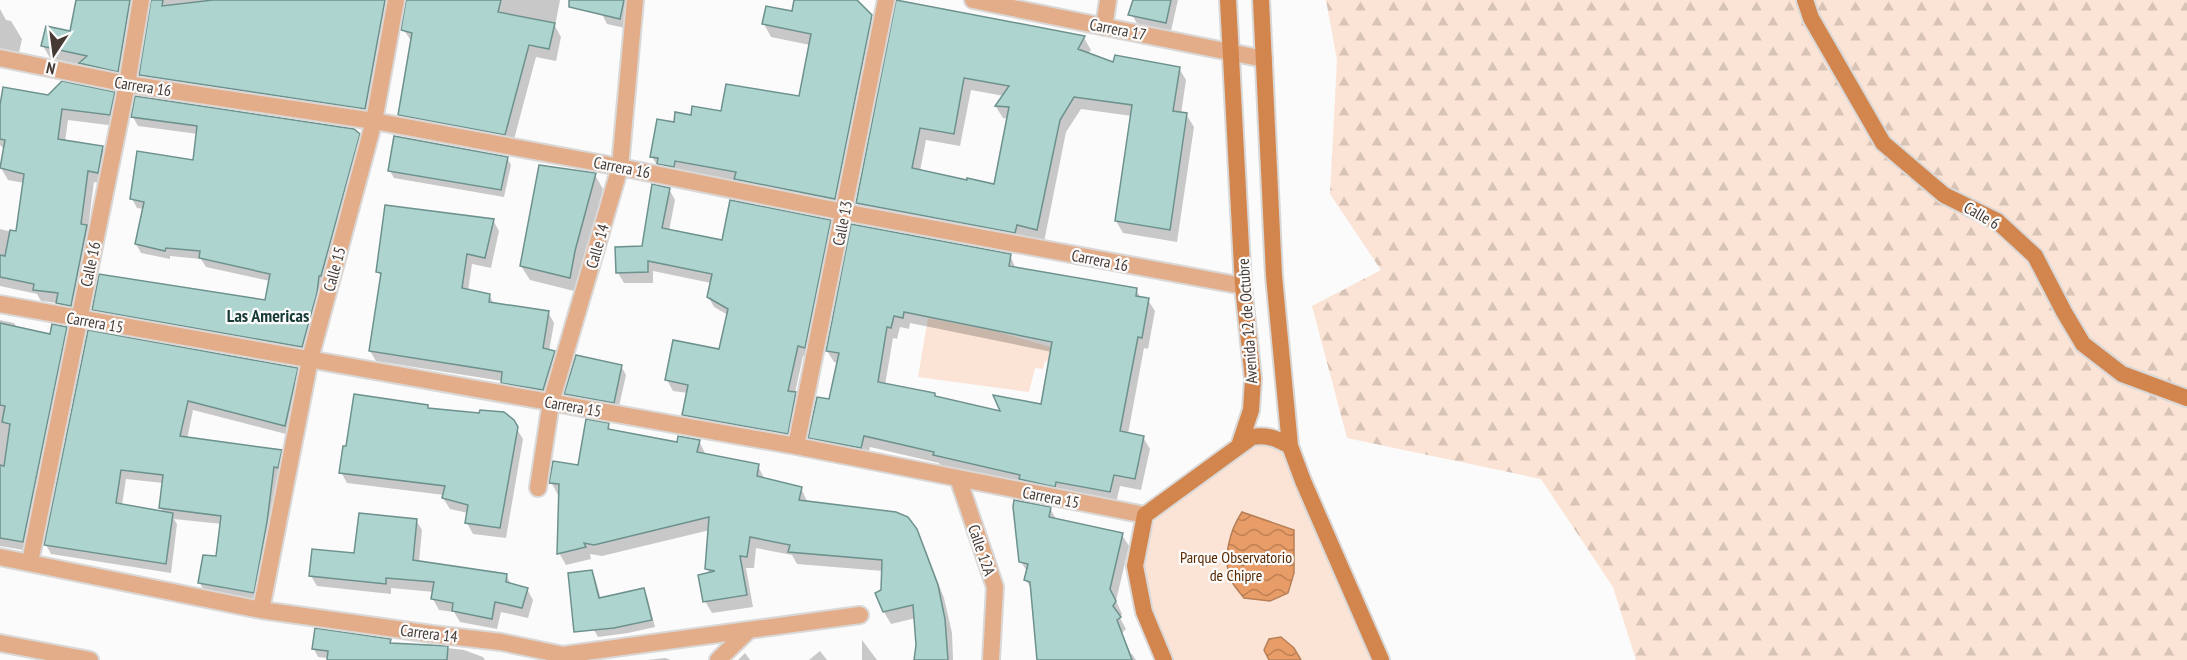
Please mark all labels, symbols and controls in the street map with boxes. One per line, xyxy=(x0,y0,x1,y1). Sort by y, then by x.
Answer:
street label: Carrera 17 xyxy=(1088,14,1148,44)
north arrow xyxy=(24,24,84,84)
text: N xyxy=(44,58,57,79)
street label: Carrera 16 xyxy=(113,72,173,100)
street label: Carrera 16 xyxy=(592,152,652,182)
street label: Calle 6 xyxy=(1960,197,2004,233)
street label: Calle 13 xyxy=(828,199,856,247)
street label: Calle 14 xyxy=(581,221,613,271)
street label: Calle 16 xyxy=(75,240,105,288)
street label: Calle 15 xyxy=(318,244,350,294)
street label: Carrera 16 xyxy=(1070,245,1130,275)
street label: Avenida 12 de Octubre xyxy=(1233,258,1261,384)
district label: Las Americas xyxy=(227,304,309,327)
street label: Carrera 15 xyxy=(65,307,125,337)
street label: Carrera 15 xyxy=(543,391,603,421)
street label: Carrera 15 xyxy=(1021,482,1081,512)
street label: Calle 12A xyxy=(964,522,1000,579)
park label: Parque Observatorio de Chipre xyxy=(1180,547,1292,585)
street label: Carrera 14 xyxy=(399,620,459,646)

